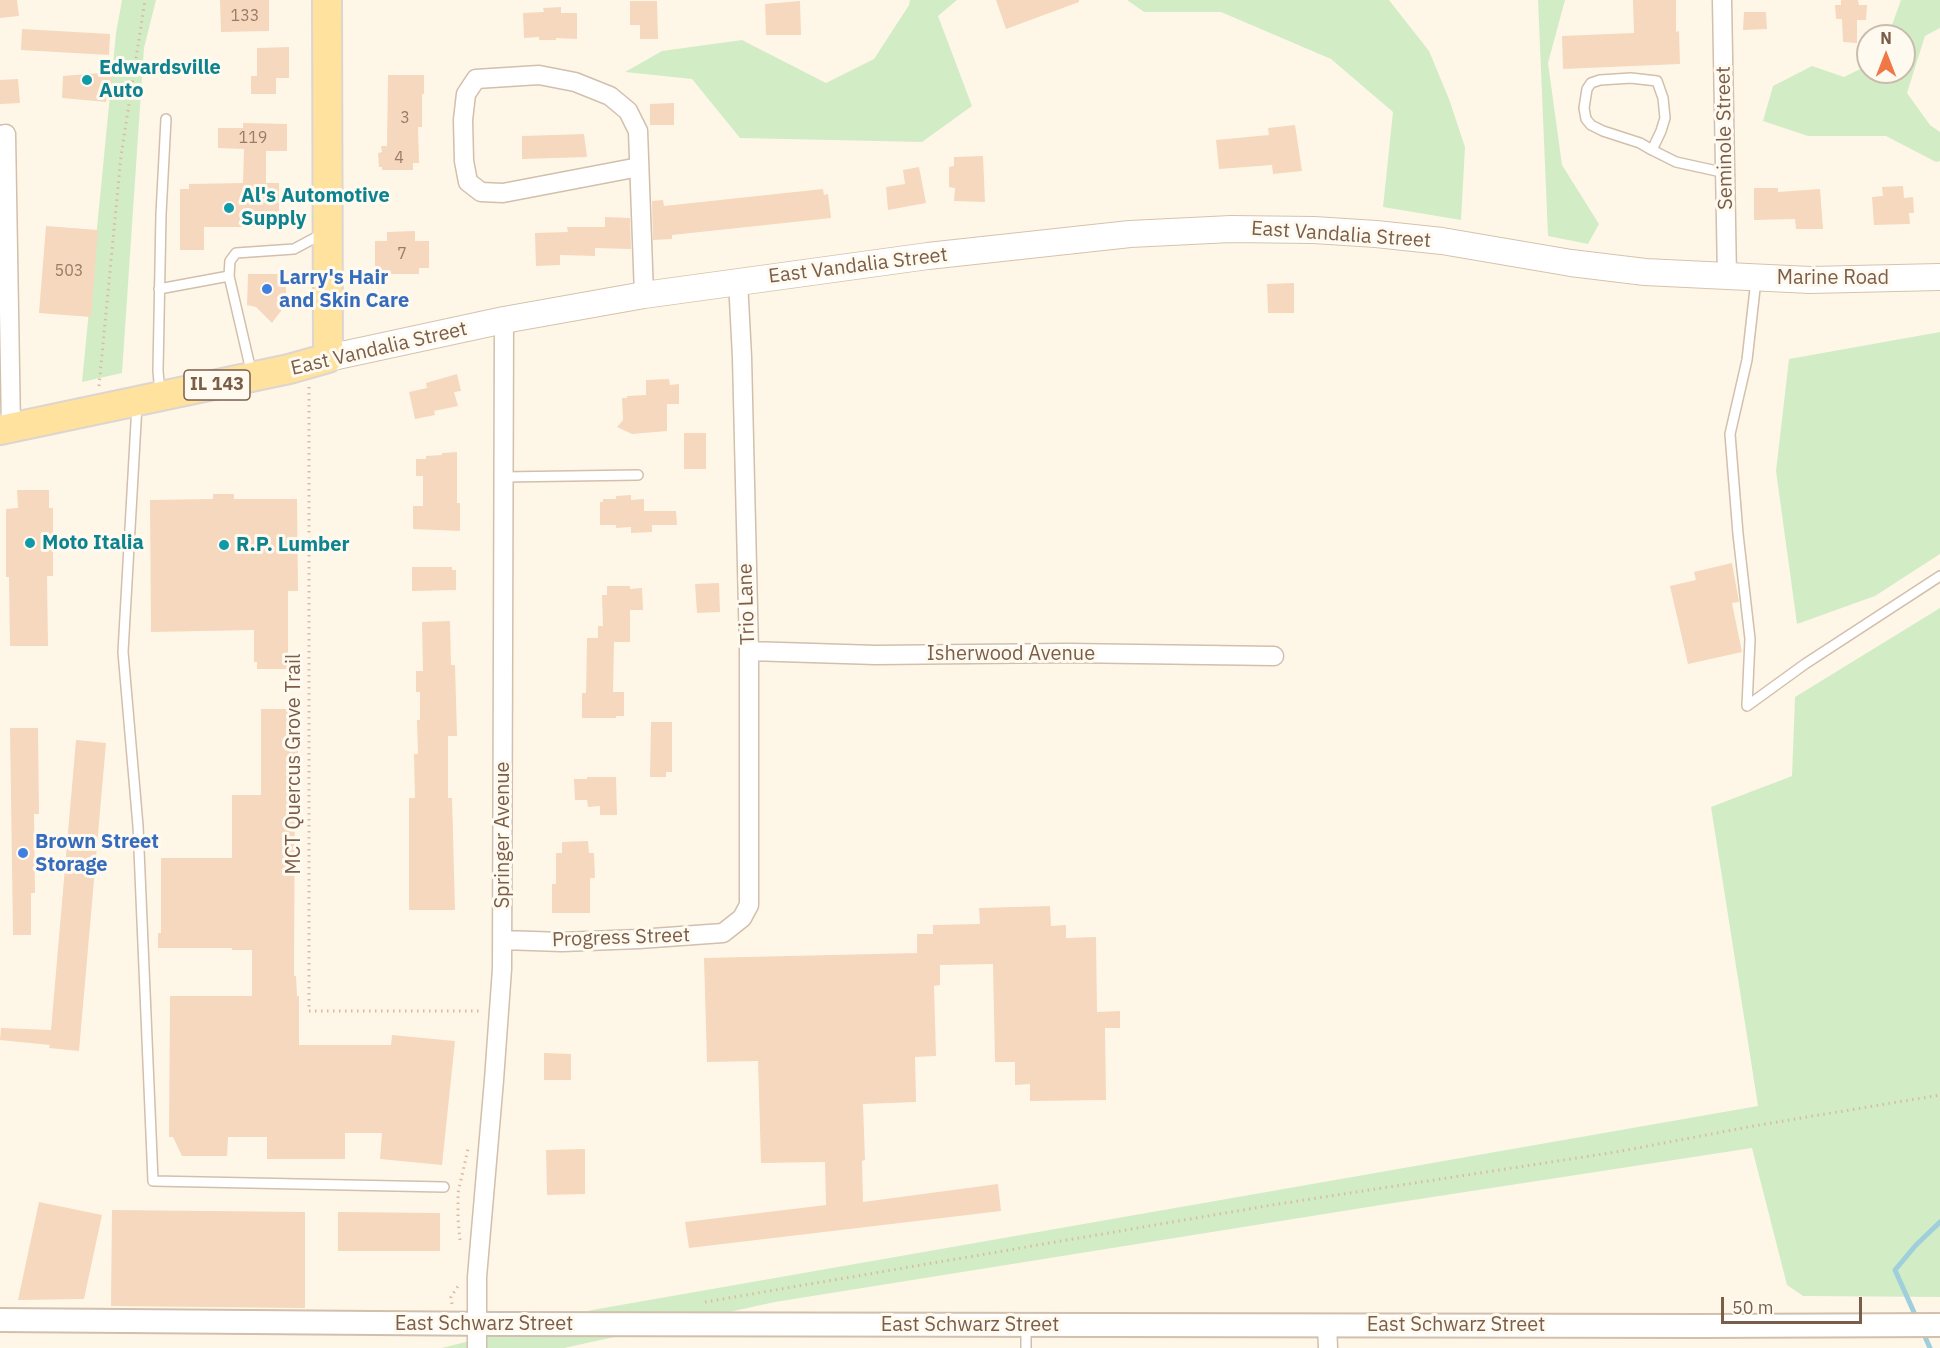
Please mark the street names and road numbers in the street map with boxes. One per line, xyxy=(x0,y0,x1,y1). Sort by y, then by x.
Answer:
street label: Seminole Street xyxy=(1712,66,1738,210)
street label: East Vandalia Street xyxy=(1250,217,1432,253)
street label: East Vandalia Street xyxy=(767,243,949,289)
street label: Marine Road xyxy=(1777,266,1889,290)
street label: East Vandalia Street xyxy=(288,317,470,381)
road number: IL 143 xyxy=(184,370,250,400)
street label: Trio Lane xyxy=(734,563,760,645)
street label: Isherwood Avenue xyxy=(927,642,1095,666)
street label: MCT Quercus Grove Trail xyxy=(282,654,306,874)
street label: Springer Avenue xyxy=(491,761,515,909)
street label: Progress Street xyxy=(552,924,690,952)
street label: East Schwarz Street xyxy=(395,1312,573,1336)
street label: East Schwarz Street xyxy=(881,1313,1059,1337)
street label: East Schwarz Street xyxy=(1367,1313,1545,1337)

